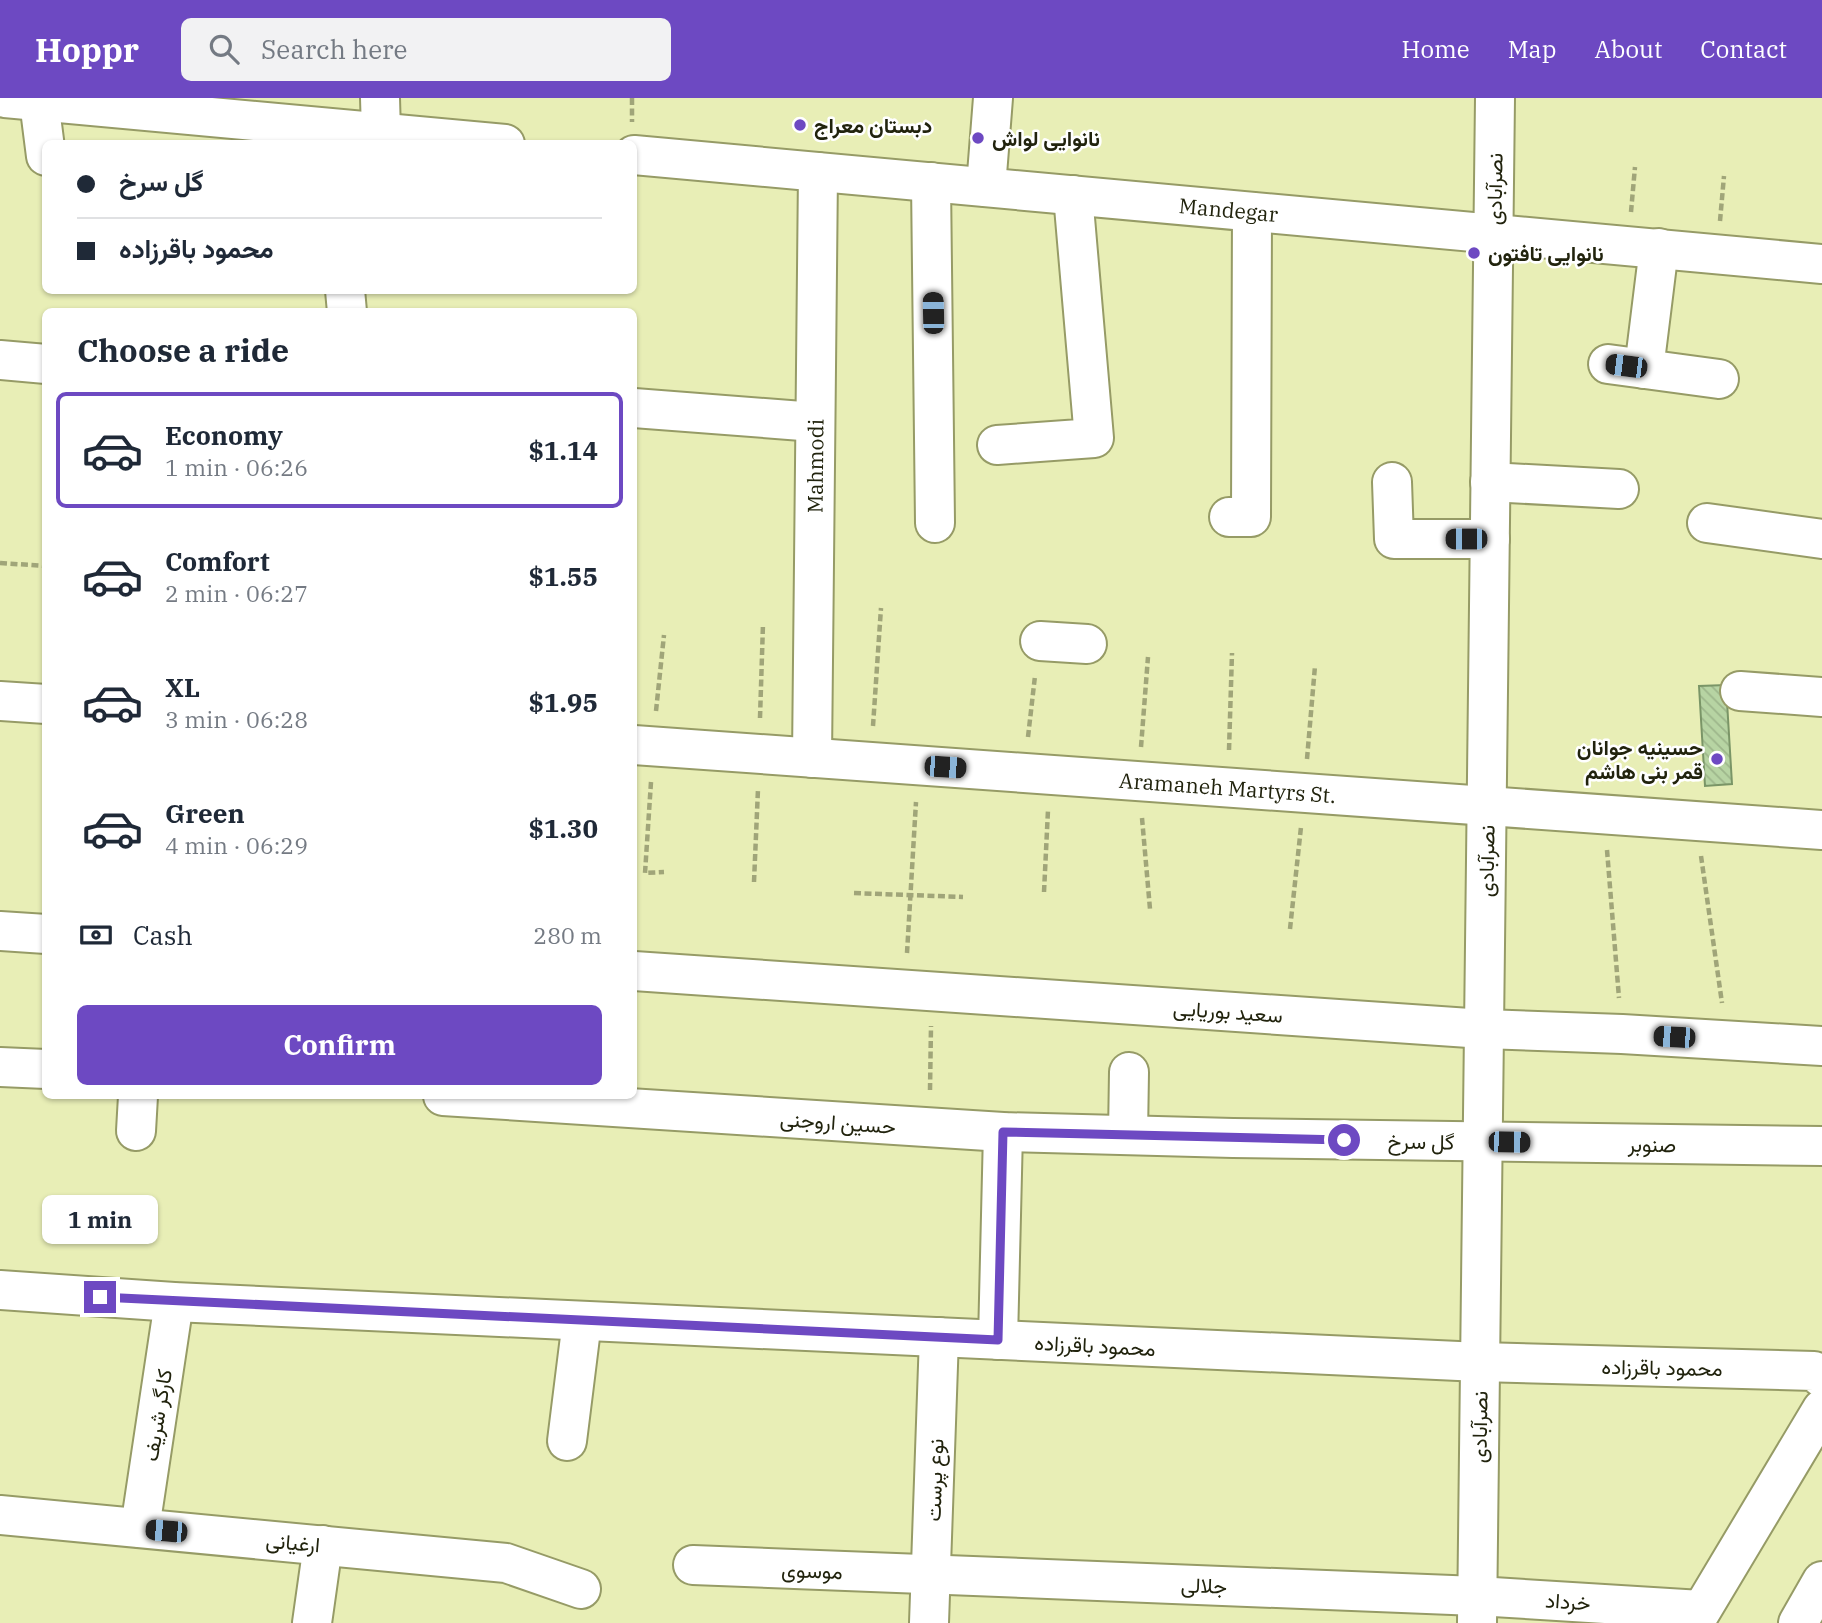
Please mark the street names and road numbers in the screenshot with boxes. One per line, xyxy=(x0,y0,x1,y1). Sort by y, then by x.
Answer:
street label: نصرآبادی xyxy=(1479,153,1509,225)
street label: Mandegar xyxy=(1178,191,1280,228)
street label: Mahmodi xyxy=(801,419,829,513)
street label: Aramaneh Martyrs St. xyxy=(1118,766,1337,809)
street label: نصرآبادی xyxy=(1471,825,1501,897)
street label: سعید بوریایی xyxy=(1172,993,1284,1029)
street label: حسین اروجنی xyxy=(779,1104,897,1140)
street label: گل سرخ xyxy=(1387,1126,1455,1157)
street label: صنوبر xyxy=(1627,1130,1676,1158)
street label: محمود باقرزاده xyxy=(1034,1328,1156,1362)
street label: محمود باقرزاده xyxy=(1601,1352,1723,1382)
street label: کارگر شریف xyxy=(136,1367,178,1463)
street label: نصرآبادی xyxy=(1464,1391,1494,1463)
street label: نوع پرست xyxy=(919,1438,950,1522)
street label: ارغیانی xyxy=(265,1526,321,1558)
street label: موسوی xyxy=(781,1555,843,1585)
street label: جلالی xyxy=(1180,1570,1228,1600)
street label: خرداد xyxy=(1544,1585,1592,1617)

